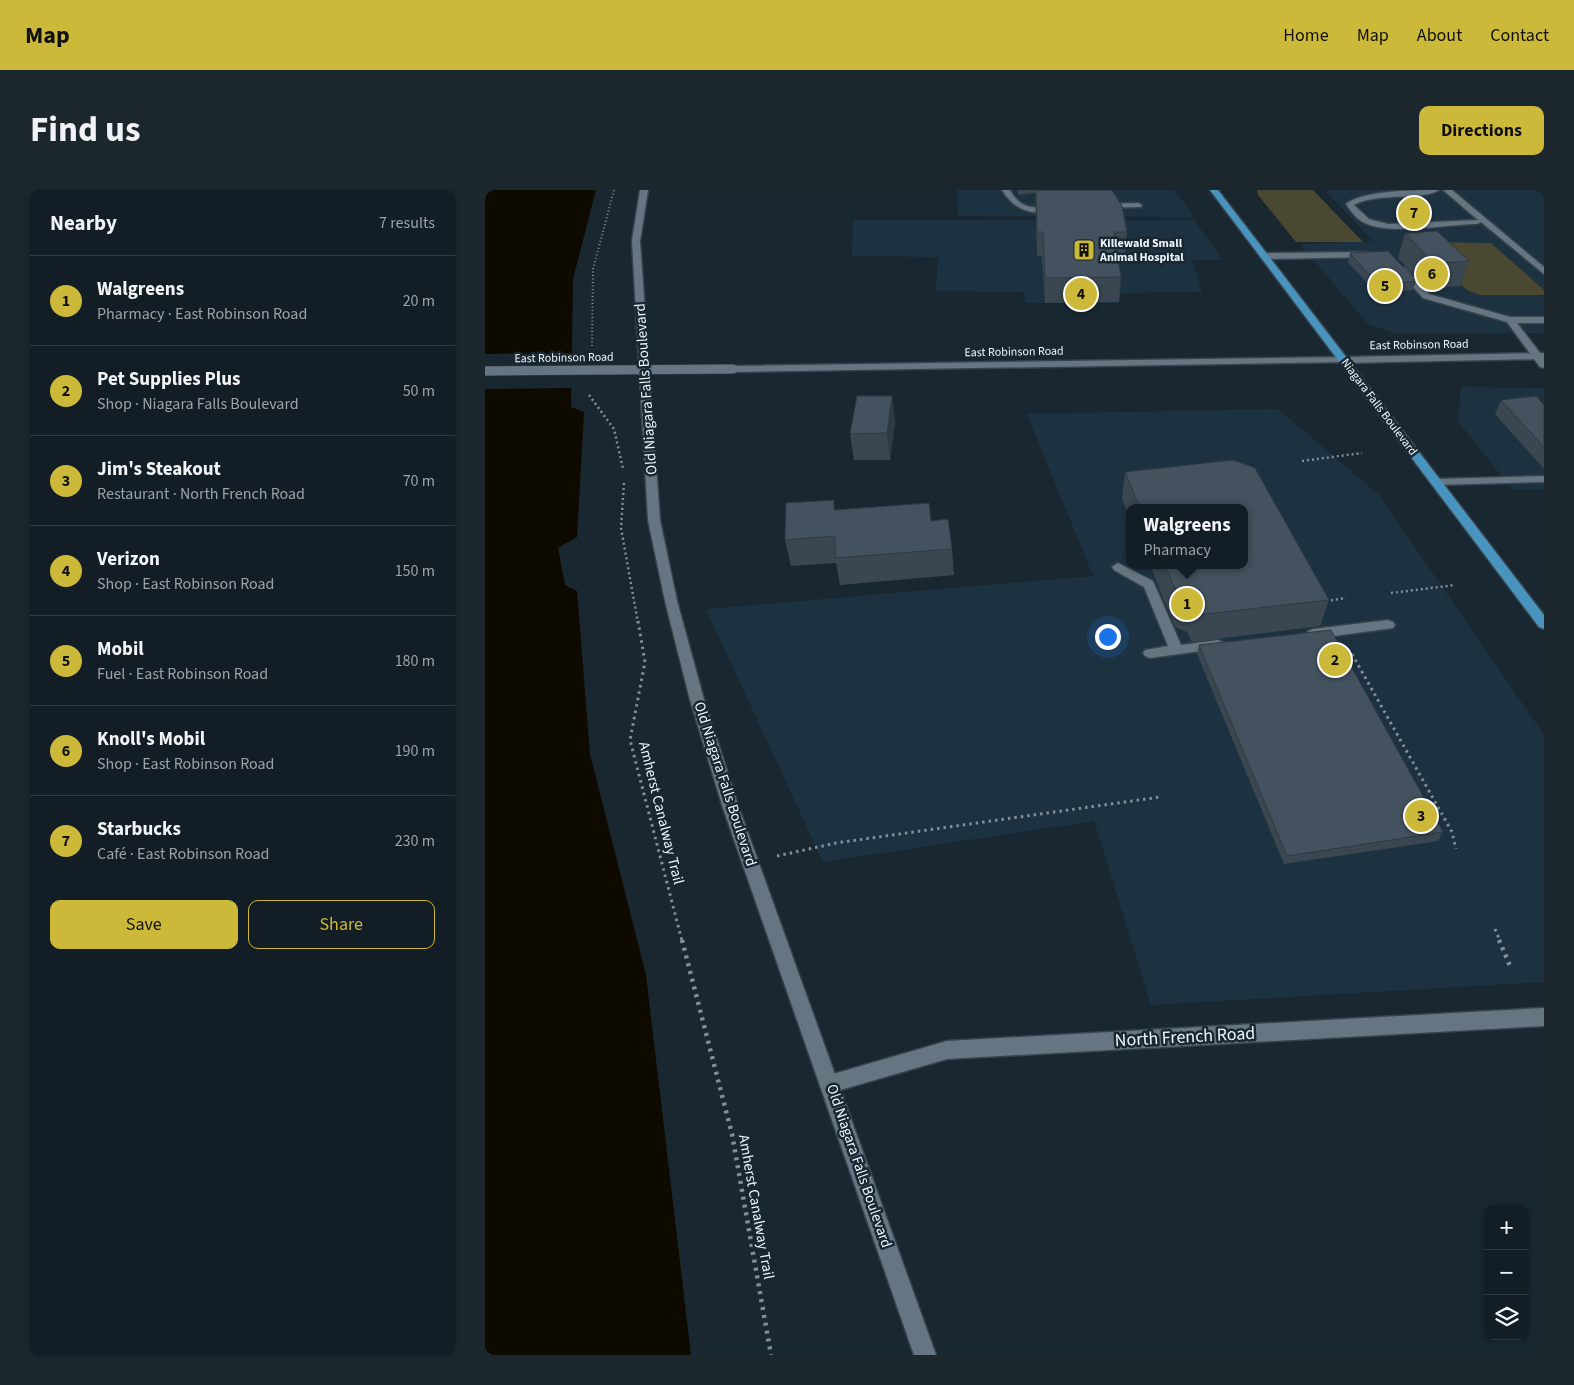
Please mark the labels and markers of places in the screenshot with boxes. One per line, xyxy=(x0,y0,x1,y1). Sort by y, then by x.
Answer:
pin: 7 xyxy=(1398,194,1430,232)
place label: Killewald Small Animal Hospital xyxy=(1099,235,1184,266)
building icon: Killewald Small Animal Hospital xyxy=(1072,238,1096,262)
pin: 6 xyxy=(1416,255,1448,293)
pin: 5 xyxy=(1369,267,1401,305)
pin: 4 xyxy=(1065,275,1097,313)
pin: 1 xyxy=(1171,585,1203,623)
pin: 2 xyxy=(1319,641,1351,679)
pin: 3 xyxy=(1405,797,1437,835)

